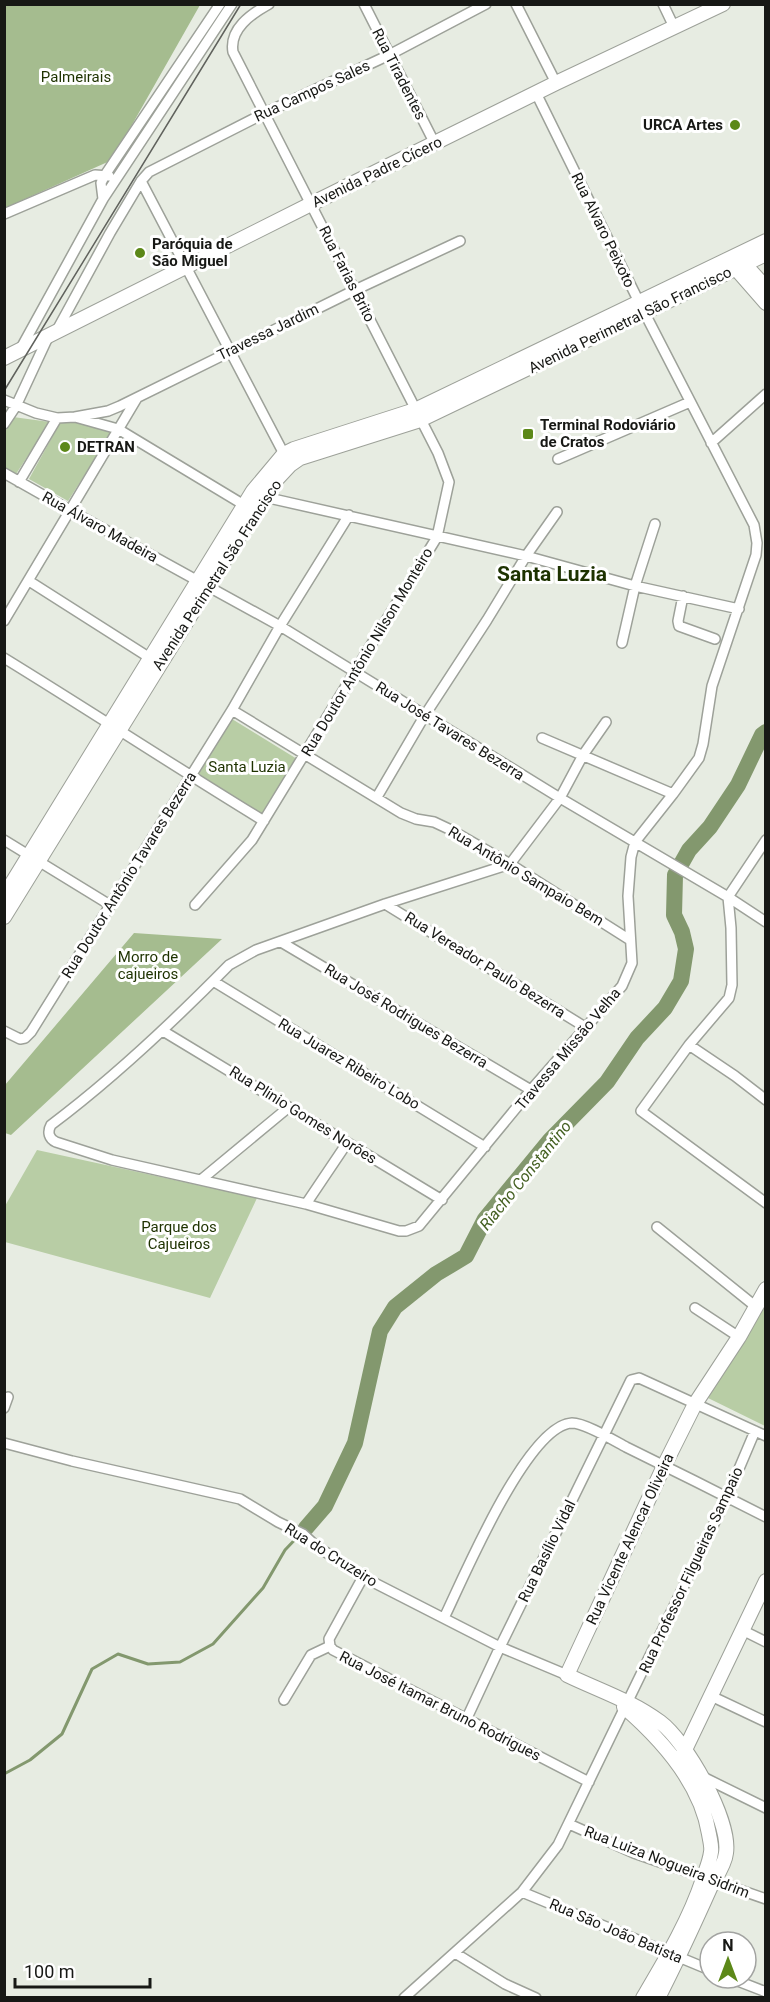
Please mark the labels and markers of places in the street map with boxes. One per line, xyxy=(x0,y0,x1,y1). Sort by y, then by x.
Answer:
place label: URCA Artes xyxy=(643,116,723,134)
marker: URCA Artes xyxy=(728,118,742,132)
place label: Paróquia de São Miguel xyxy=(152,235,232,270)
marker: Paróquia de São Miguel xyxy=(133,246,147,260)
place label: Terminal Rodoviário de Cratos xyxy=(540,416,676,451)
marker: Terminal Rodoviário de Cratos xyxy=(521,427,535,441)
place label: DETRAN xyxy=(77,438,135,456)
marker: DETRAN xyxy=(58,440,72,454)

